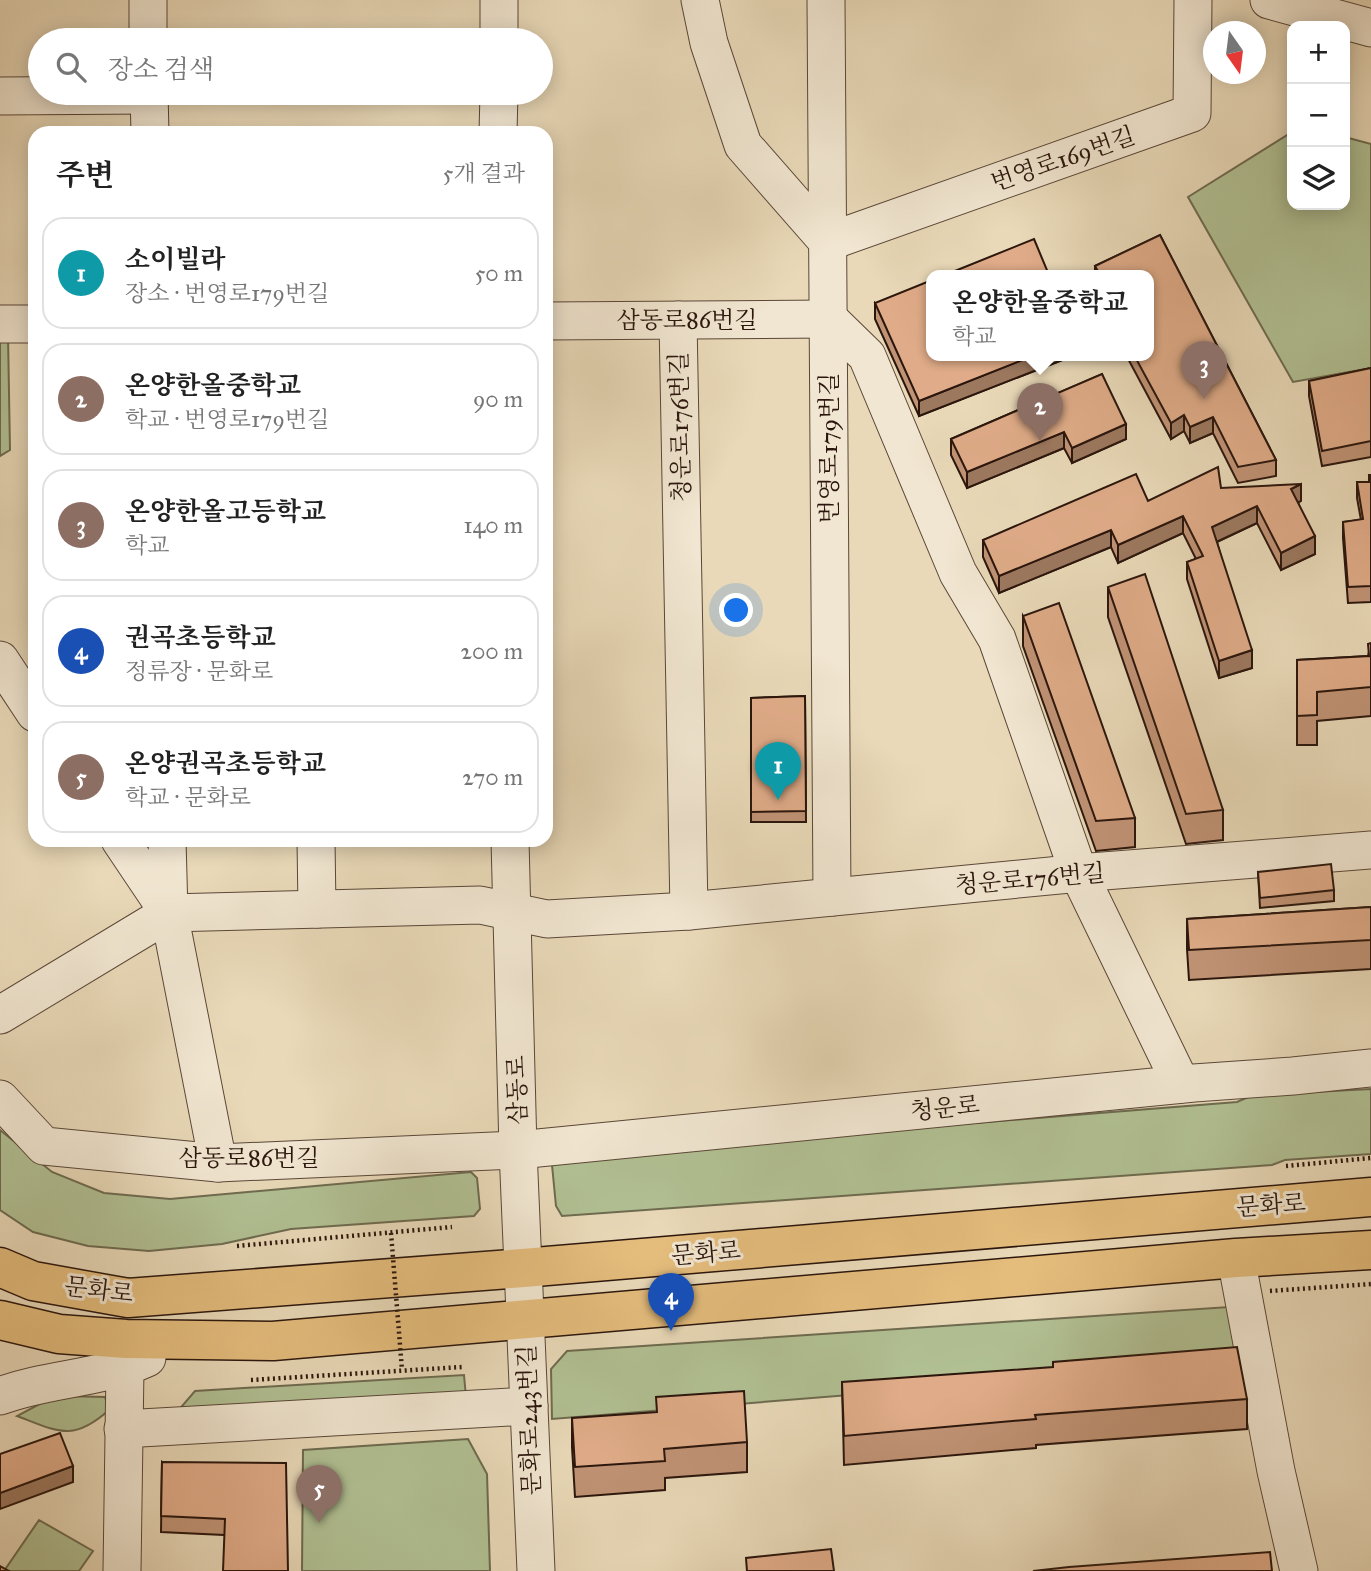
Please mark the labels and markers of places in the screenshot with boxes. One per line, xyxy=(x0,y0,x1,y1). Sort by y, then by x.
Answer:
pin: 3 xyxy=(1181,341,1227,399)
pin: 2 xyxy=(1017,383,1063,441)
pin: 1 xyxy=(755,742,801,800)
pin: 4 xyxy=(648,1273,694,1331)
pin: 5 xyxy=(296,1465,342,1523)

